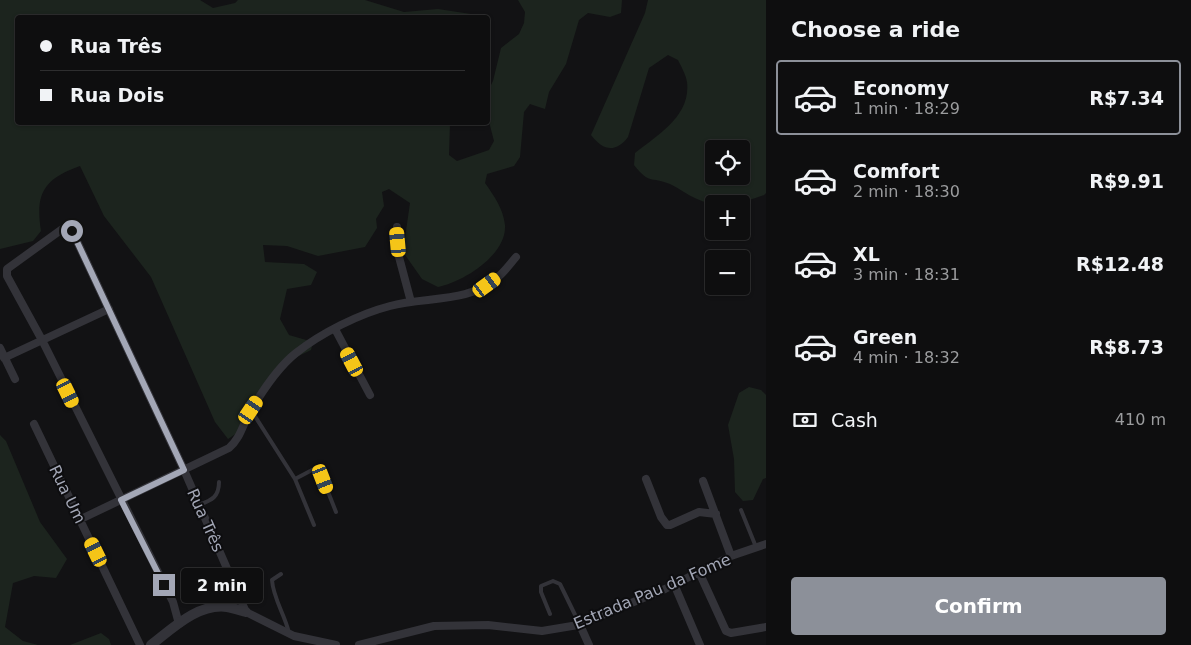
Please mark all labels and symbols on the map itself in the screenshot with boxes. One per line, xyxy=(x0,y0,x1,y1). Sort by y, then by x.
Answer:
route start xyxy=(61,220,83,242)
car xyxy=(389,226,406,258)
car xyxy=(470,270,503,300)
car xyxy=(338,345,365,379)
car xyxy=(54,376,81,410)
car xyxy=(236,393,265,427)
street label: Rua Um xyxy=(45,462,90,527)
car xyxy=(310,462,335,496)
street label: Rua Três xyxy=(183,486,228,555)
car xyxy=(82,535,109,569)
street label: Estrada Pau da Fome xyxy=(571,550,734,633)
callout: 2 min xyxy=(182,568,264,602)
route end xyxy=(153,574,175,596)

